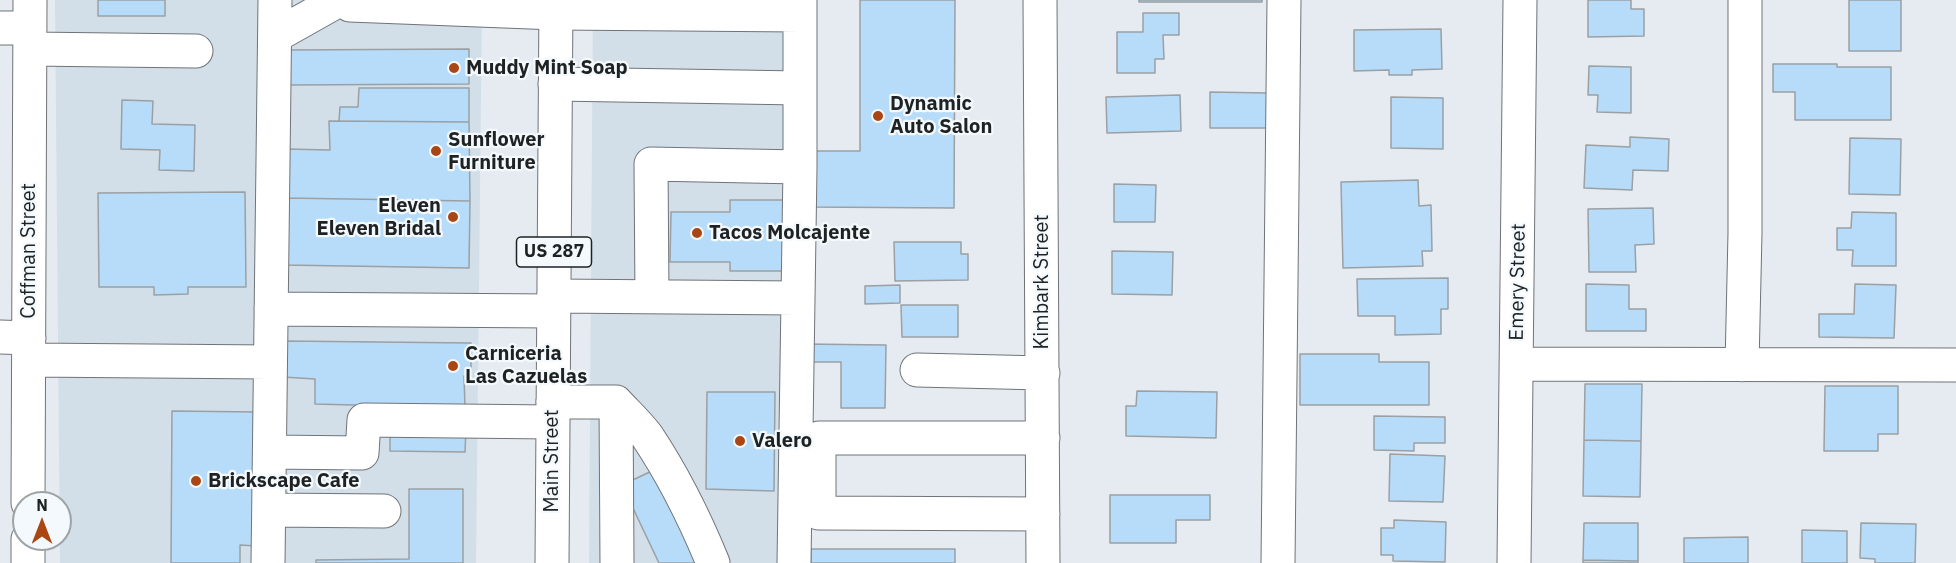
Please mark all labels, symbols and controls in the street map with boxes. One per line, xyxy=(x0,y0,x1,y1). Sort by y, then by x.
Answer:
place label: Muddy Mint Soap xyxy=(466,56,628,80)
marker: Muddy Mint Soap xyxy=(447,61,461,75)
place label: Dynamic Auto Salon xyxy=(890,92,992,139)
marker: Dynamic Auto Salon xyxy=(871,109,885,123)
place label: Sunflower Furniture xyxy=(448,128,545,175)
marker: Sunflower Furniture xyxy=(429,144,443,158)
street label: Coffman Street xyxy=(17,183,41,319)
place label: Eleven Eleven Bridal xyxy=(317,194,441,241)
marker: Eleven Eleven Bridal xyxy=(446,210,460,224)
street label: Kimbark Street xyxy=(1030,215,1054,349)
place label: Tacos Molcajente xyxy=(709,221,870,245)
street label: Emery Street xyxy=(1505,223,1531,341)
marker: Tacos Molcajente xyxy=(690,226,704,240)
road number: US 287 xyxy=(516,237,592,267)
place label: Carniceria Las Cazuelas xyxy=(465,342,587,389)
marker: Carniceria Las Cazuelas xyxy=(446,359,460,373)
street label: Main Street xyxy=(540,410,564,512)
place label: Valero xyxy=(752,429,812,453)
marker: Valero xyxy=(733,434,747,448)
place label: Brickscape Cafe xyxy=(208,469,360,493)
marker: Brickscape Cafe xyxy=(189,474,203,488)
north arrow xyxy=(12,491,72,551)
text: N xyxy=(36,495,48,515)

